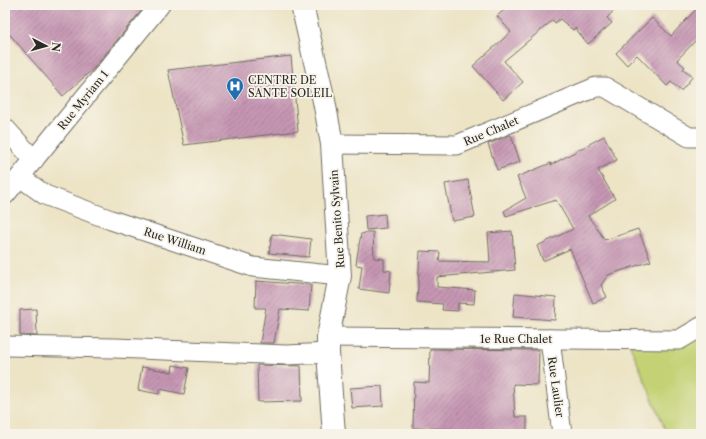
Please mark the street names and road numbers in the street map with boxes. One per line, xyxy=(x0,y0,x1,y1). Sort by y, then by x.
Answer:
street label: Rue Myriam 1 xyxy=(55,67,111,133)
street label: Rue Chalet xyxy=(461,113,521,149)
street label: Rue Benito Sylvain xyxy=(327,169,347,269)
street label: Rue William xyxy=(142,224,209,258)
street label: 1e Rue Chalet xyxy=(480,332,552,346)
street label: Rue Laulier xyxy=(545,356,567,419)

